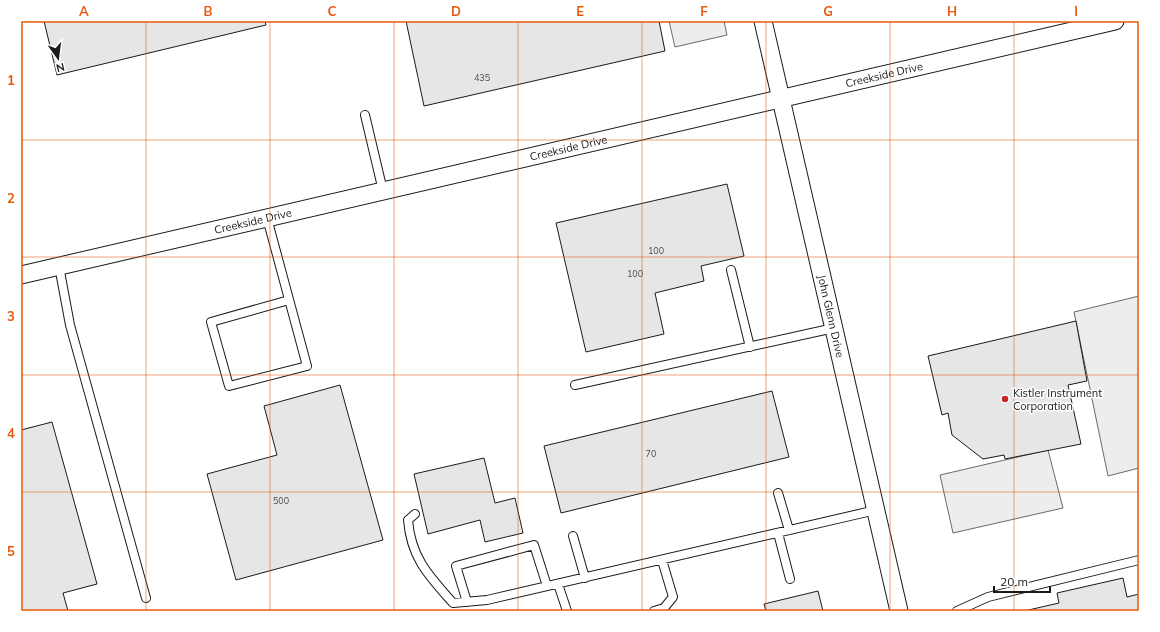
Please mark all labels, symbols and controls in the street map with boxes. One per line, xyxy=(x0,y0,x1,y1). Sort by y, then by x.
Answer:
text: A xyxy=(79,3,89,19)
text: B xyxy=(204,3,213,19)
text: C xyxy=(328,3,337,19)
text: D xyxy=(451,3,461,19)
text: E xyxy=(576,3,584,19)
text: F xyxy=(700,3,708,19)
text: G xyxy=(823,3,833,19)
text: H xyxy=(947,3,957,19)
text: I xyxy=(1074,3,1078,19)
north arrow xyxy=(38,38,78,78)
street label: Creekside Drive xyxy=(844,59,924,90)
text: N xyxy=(55,60,66,76)
text: 1 xyxy=(7,72,15,88)
house number: 435 xyxy=(474,72,491,83)
street label: Creekside Drive xyxy=(528,132,609,164)
text: 2 xyxy=(7,190,15,206)
street label: Creekside Drive xyxy=(213,205,293,237)
house number: 100 xyxy=(648,245,664,256)
house number: 100 xyxy=(627,268,643,279)
street label: John Glenn Drive xyxy=(815,273,847,359)
text: 3 xyxy=(7,308,15,324)
place label: Kistler Instrument Corporation xyxy=(1013,386,1102,413)
marker: Kistler Instrument Corporation xyxy=(1000,394,1010,404)
text: 4 xyxy=(7,425,15,441)
house number: 70 xyxy=(646,448,656,459)
house number: 500 xyxy=(273,495,289,506)
text: 5 xyxy=(7,543,15,559)
scale bar xyxy=(994,568,1050,594)
text: 20 m xyxy=(1000,574,1028,589)

